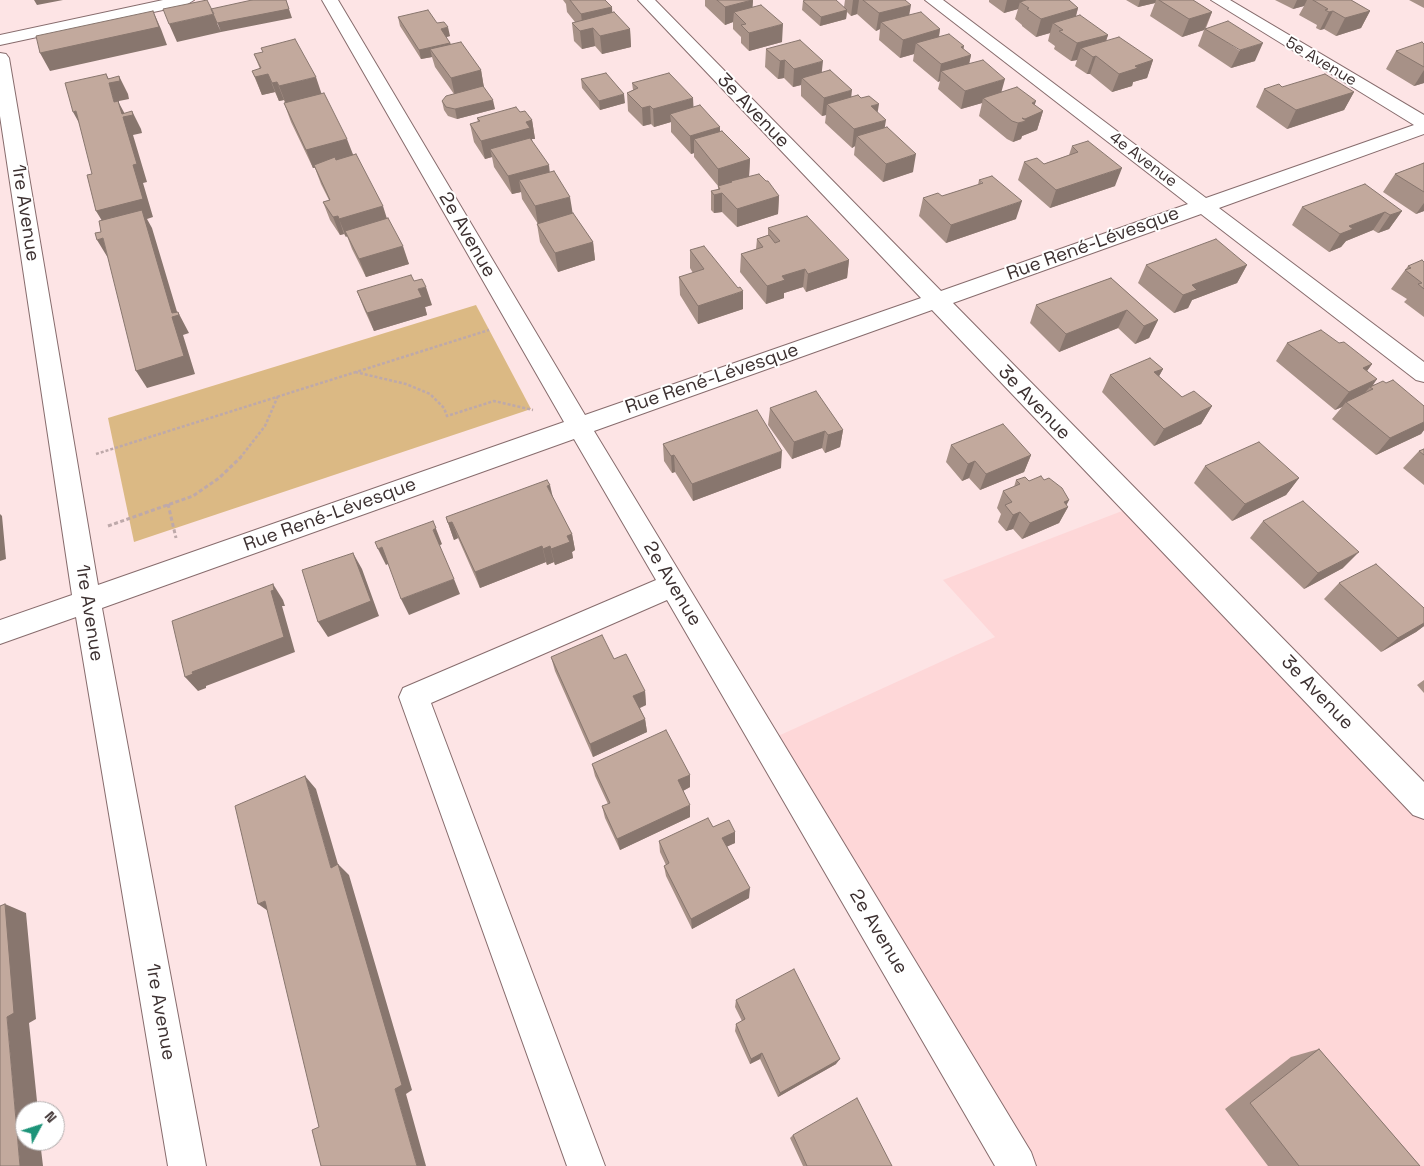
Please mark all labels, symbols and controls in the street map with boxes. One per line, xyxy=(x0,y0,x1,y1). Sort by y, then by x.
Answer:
street label: 5e Avenue xyxy=(1282,33,1360,91)
street label: 3e Avenue xyxy=(712,69,794,153)
street label: 4e Avenue xyxy=(1105,128,1181,192)
street label: 1re Avenue xyxy=(6,163,44,263)
street label: 2e Avenue xyxy=(433,188,501,282)
street label: Rue René-Lévesque xyxy=(1004,202,1182,286)
street label: Rue René-Lévesque xyxy=(622,339,802,419)
street label: 3e Avenue xyxy=(993,361,1075,445)
street label: Rue René-Lévesque xyxy=(241,473,419,557)
street label: 2e Avenue xyxy=(638,538,706,630)
street label: 1re Avenue xyxy=(70,563,108,663)
street label: 3e Avenue xyxy=(1276,651,1358,735)
street label: 2e Avenue xyxy=(844,886,912,978)
street label: 1re Avenue xyxy=(140,962,180,1062)
north arrow xyxy=(15,1101,65,1151)
text: N xyxy=(41,1108,61,1126)

